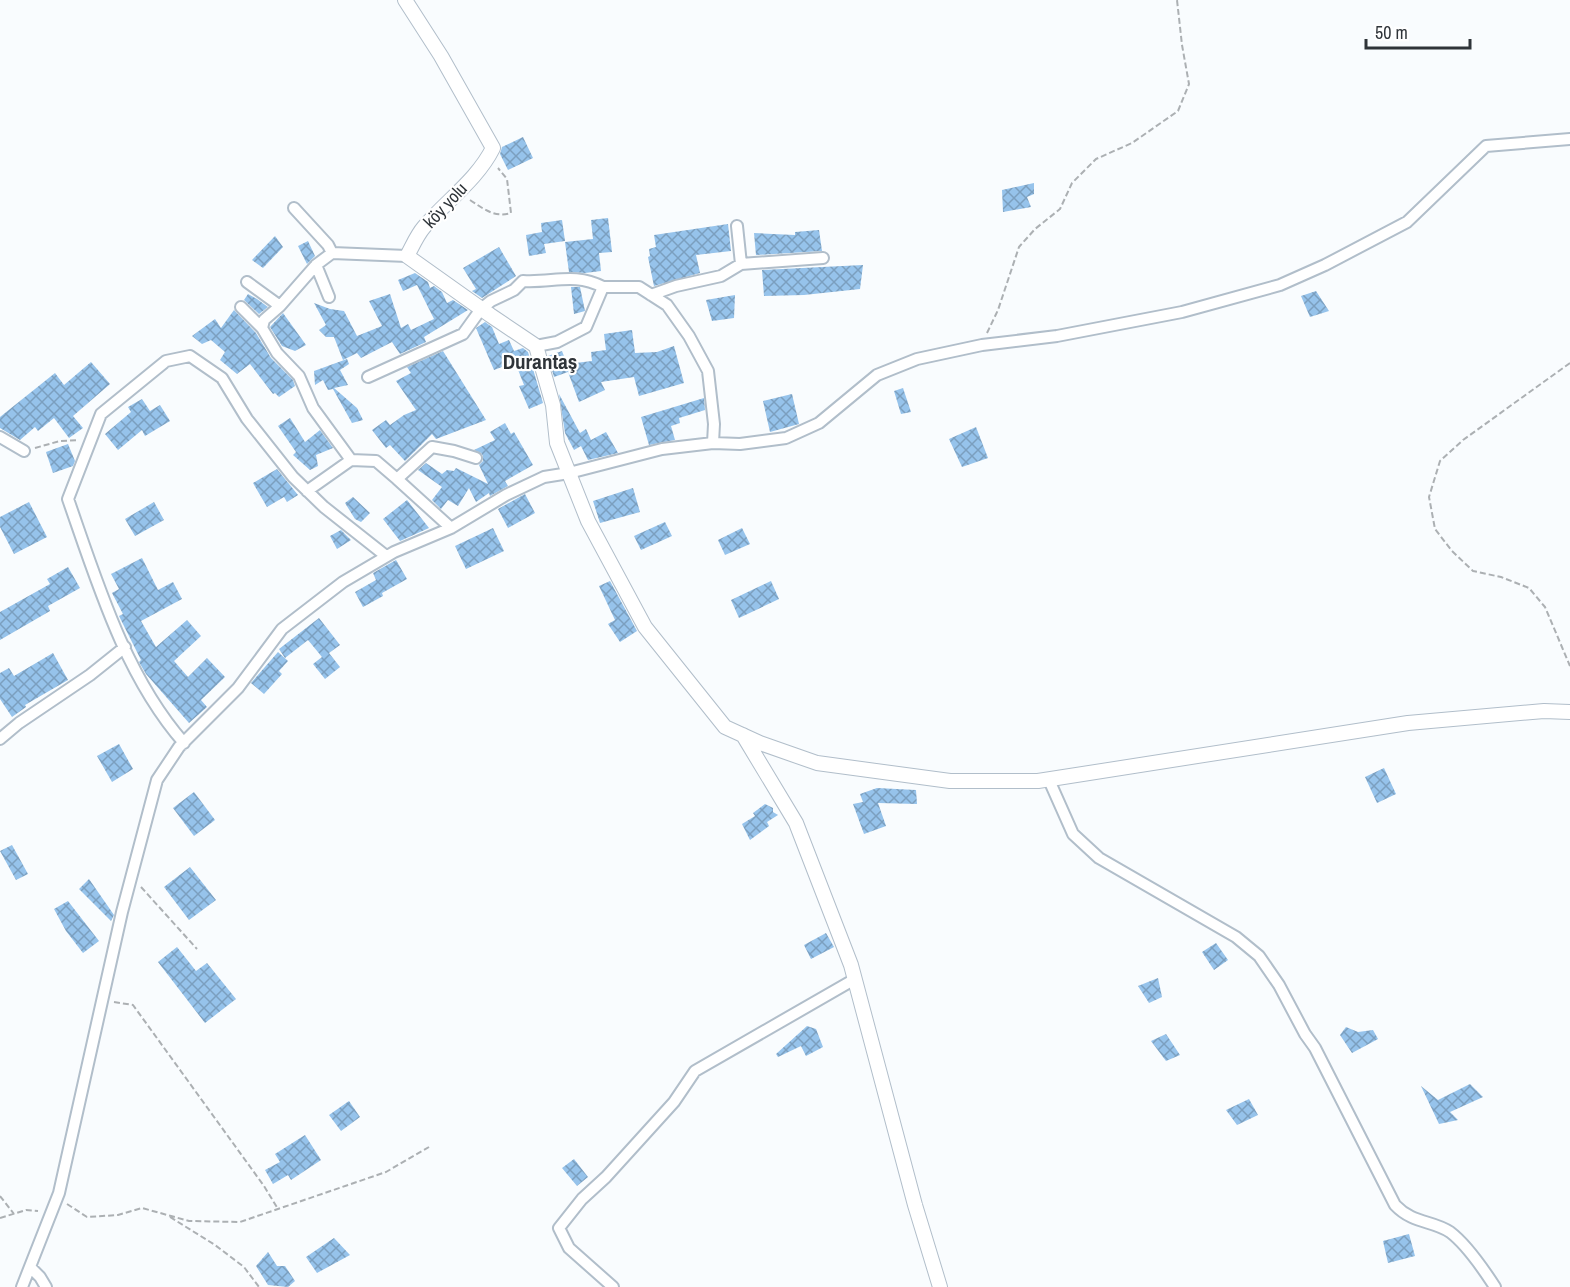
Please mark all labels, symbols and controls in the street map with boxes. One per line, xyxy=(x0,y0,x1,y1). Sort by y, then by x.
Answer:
scale bar xyxy=(1366,12,1470,50)
text: 50 m xyxy=(1375,20,1408,45)
street label: köy yolu xyxy=(417,177,473,233)
district label: Durantaş xyxy=(503,347,577,376)

